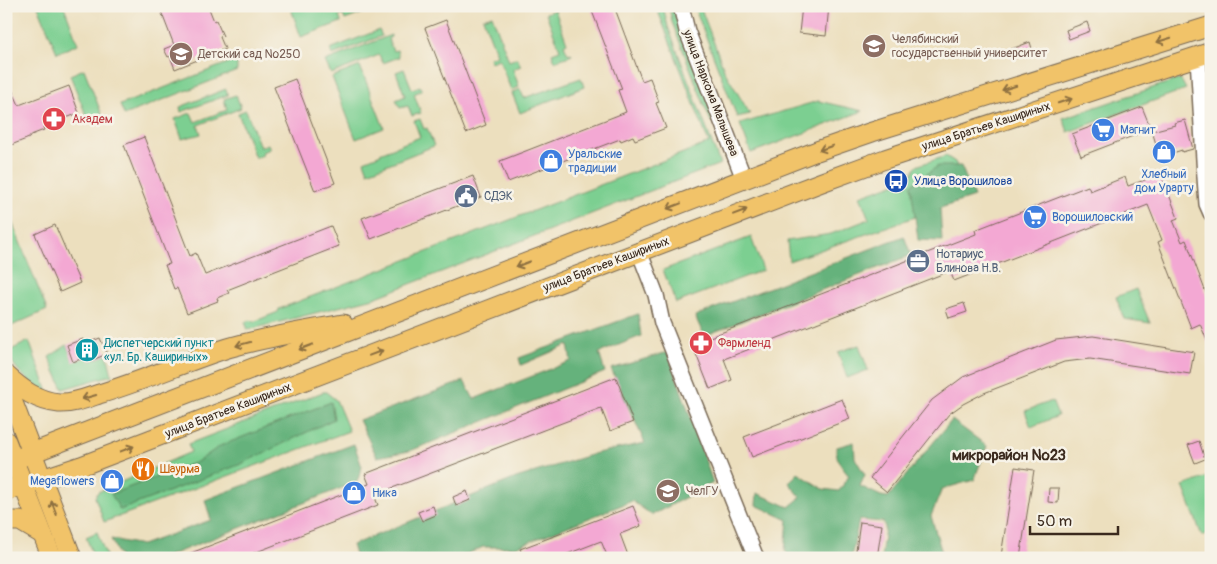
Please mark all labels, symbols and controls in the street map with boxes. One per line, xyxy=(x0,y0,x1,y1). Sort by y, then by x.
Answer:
street label: улица Наркома Малышева xyxy=(679,27,742,159)
place label: Челябинский государственный университет xyxy=(892,32,1047,61)
school or university icon: Челябинский государственный университет xyxy=(861,33,887,59)
one-way arrow xyxy=(1156,36,1172,46)
school or university icon: Детский сад №250 xyxy=(168,41,194,67)
place label: Детский сад №250 xyxy=(197,47,301,62)
one-way arrow xyxy=(1001,84,1017,94)
one-way arrow xyxy=(1056,96,1072,105)
street label: улица Братьев Кашириных xyxy=(919,99,1052,155)
pharmacy icon: Академ xyxy=(41,106,67,132)
place label: Академ xyxy=(72,112,113,127)
supermarket icon: Магнит xyxy=(1090,117,1116,143)
place label: Магнит xyxy=(1120,123,1156,138)
shop icon: Хлебный дом Урарту xyxy=(1151,139,1177,165)
one-way arrow xyxy=(818,143,834,153)
place label: Уральские традиции xyxy=(568,147,622,176)
shop icon: Уральские традиции xyxy=(538,148,564,174)
place label: Хлебный дом Урарту xyxy=(1134,167,1194,196)
bus stop icon: Улица Ворошилова xyxy=(883,168,909,194)
place label: Улица Ворошилова xyxy=(914,174,1012,189)
public building icon: СДЭК xyxy=(453,183,479,209)
place label: СДЭК xyxy=(484,189,513,204)
one-way arrow xyxy=(667,201,682,211)
supermarket icon: Ворошиловский xyxy=(1022,204,1048,230)
one-way arrow xyxy=(732,207,747,217)
place label: Ворошиловский xyxy=(1052,210,1133,225)
street label: улица Братьев Кашириных xyxy=(540,233,671,296)
place label: Нотариус Блинова Н.В. xyxy=(936,247,1001,276)
office icon: Нотариус Блинова Н.В. xyxy=(905,248,931,274)
one-way arrow xyxy=(515,260,531,269)
pharmacy icon: Фармленд xyxy=(688,330,714,356)
place label: Диспетчерский пункт «ул. Бр. Кашириных» xyxy=(103,336,214,365)
place label: Фармленд xyxy=(718,336,771,351)
building icon: Диспетчерский пункт «ул. Бр. Кашириных» xyxy=(74,337,100,363)
one-way arrow xyxy=(235,340,251,350)
one-way arrow xyxy=(298,344,313,353)
one-way arrow xyxy=(368,348,384,357)
street label: улица Братьев Кашириных xyxy=(162,379,293,442)
one-way arrow xyxy=(81,393,97,403)
one-way arrow xyxy=(119,444,134,453)
district label: микрорайон №23 xyxy=(952,446,1066,465)
restaurant icon: Шаурма xyxy=(130,456,156,482)
place label: Шаурма xyxy=(160,462,200,477)
shop icon: Megaflowers xyxy=(99,468,125,494)
place label: Megaflowers xyxy=(30,474,95,489)
school or university icon: ЧелГУ xyxy=(655,478,681,504)
shop icon: Ника xyxy=(341,480,367,506)
place label: ЧелГУ xyxy=(686,484,718,499)
place label: Ника xyxy=(372,486,397,501)
one-way arrow xyxy=(49,501,58,517)
scale bar xyxy=(1030,504,1117,536)
text: 50 m xyxy=(1037,512,1072,531)

